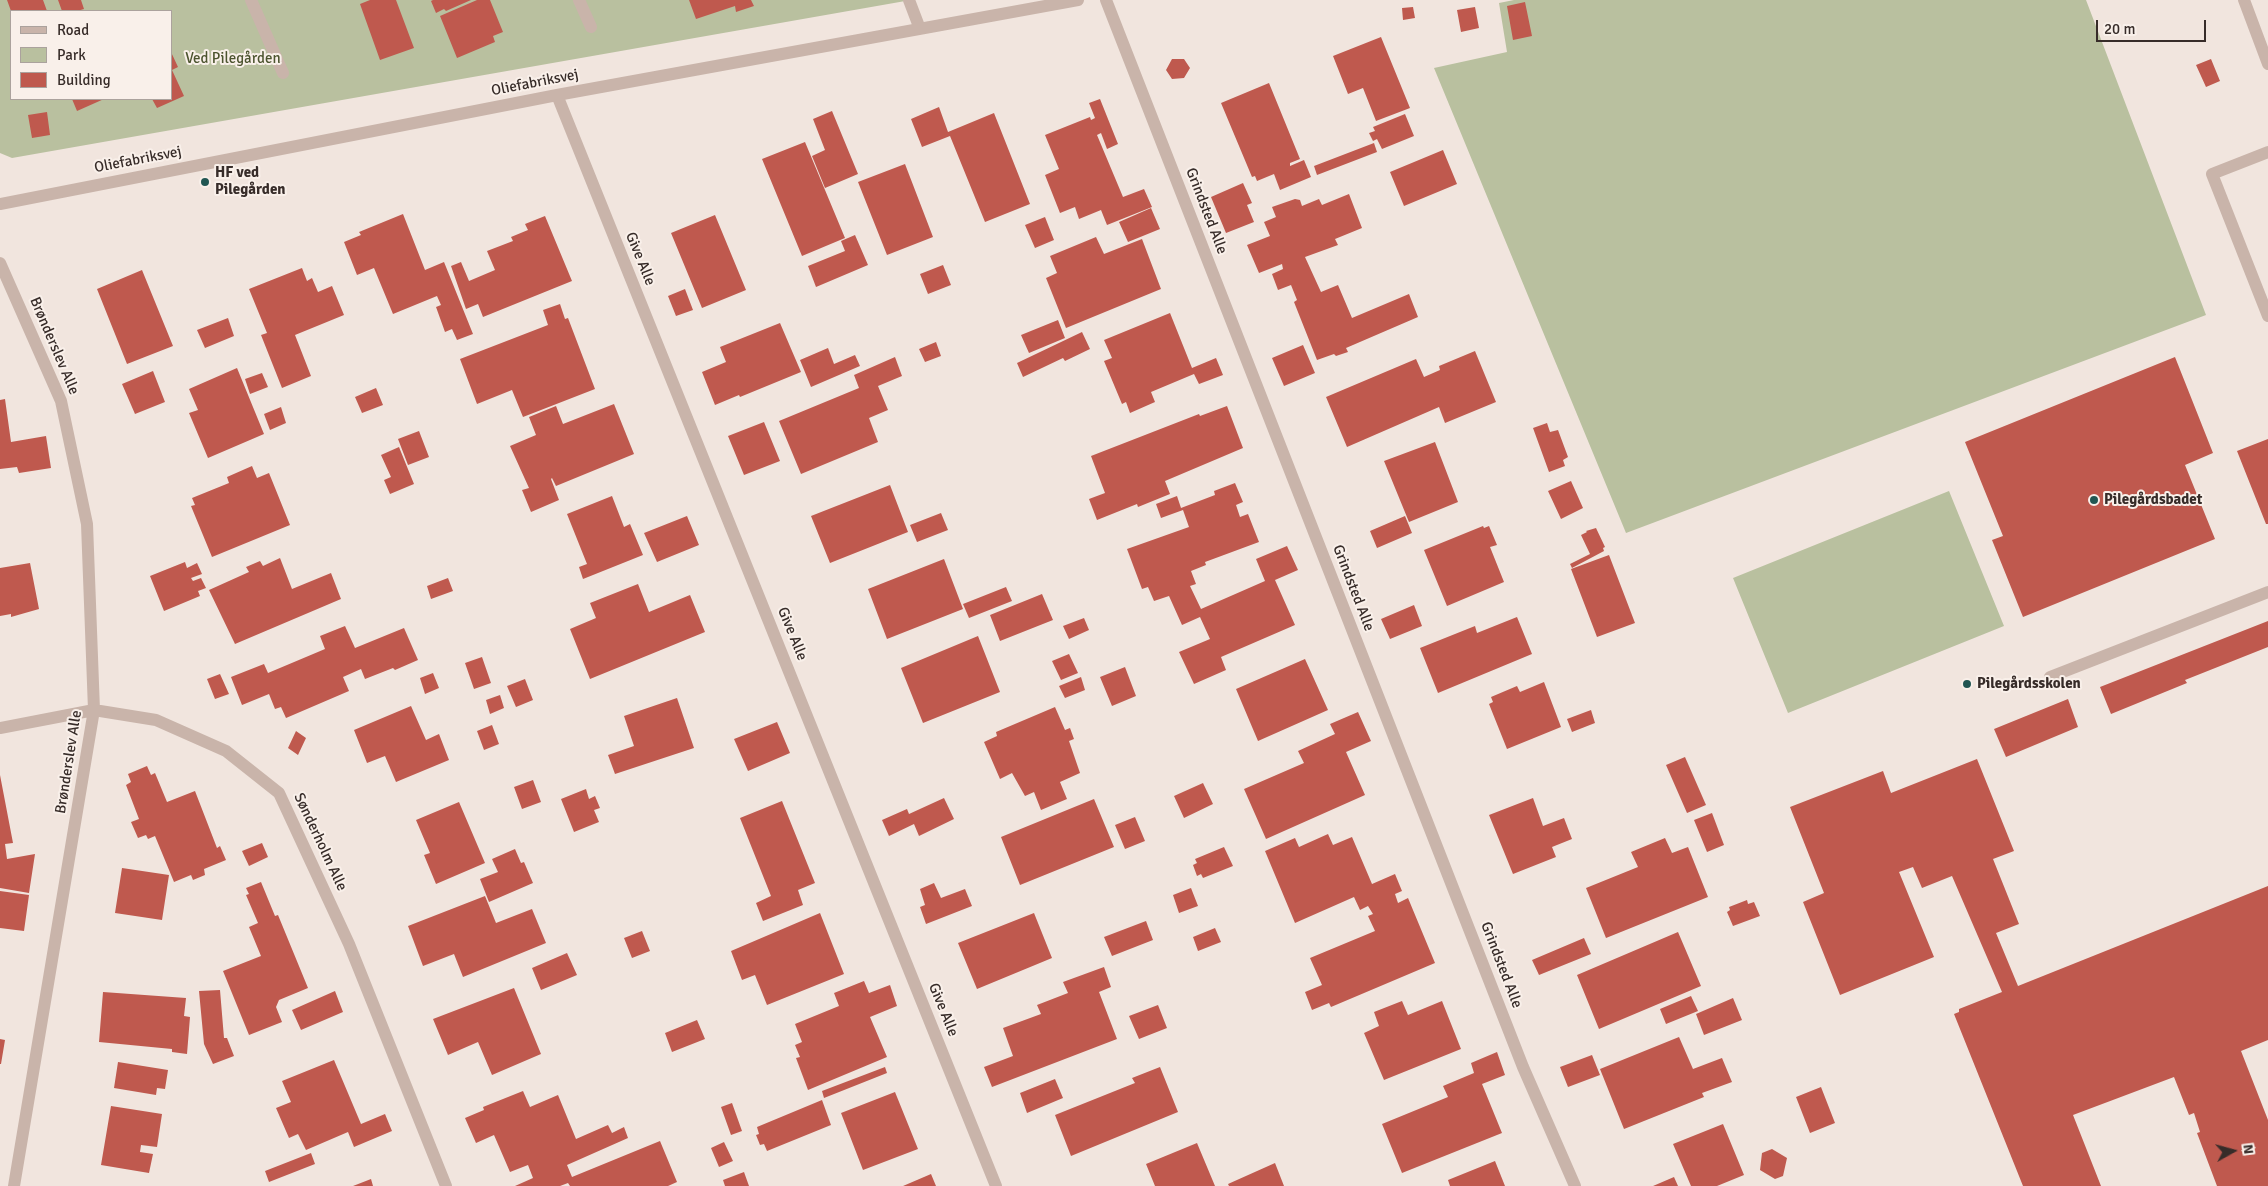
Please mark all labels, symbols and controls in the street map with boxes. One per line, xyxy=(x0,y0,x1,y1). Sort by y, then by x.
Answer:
legend xyxy=(10,10,172,100)
scale bar xyxy=(2098,10,2208,42)
text: 20 m xyxy=(2104,20,2135,38)
text: Road xyxy=(57,21,89,39)
text: Park xyxy=(57,46,86,64)
park label: Ved Pilegården xyxy=(185,50,281,68)
street label: Oliefabriksvej xyxy=(490,66,580,100)
text: Building xyxy=(57,71,111,89)
street label: Oliefabriksvej xyxy=(93,143,183,177)
place label: HF ved Pilegården xyxy=(215,164,286,199)
street label: Grindsted Alle xyxy=(1181,165,1231,257)
marker: HF ved Pilegården xyxy=(199,176,211,188)
street label: Give Alle xyxy=(621,230,659,288)
street label: Brønderslev Alle xyxy=(25,294,83,398)
place label: Pilegårdsbadet xyxy=(2104,491,2202,509)
marker: Pilegårdsbadet xyxy=(2088,494,2100,506)
street label: Grindsted Alle xyxy=(1328,542,1378,634)
street label: Give Alle xyxy=(773,605,811,663)
place label: Pilegårdsskolen xyxy=(1977,675,2081,693)
marker: Pilegårdsskolen xyxy=(1961,678,1973,690)
street label: Brønderslev Alle xyxy=(52,709,86,815)
street label: Sønderholm Alle xyxy=(289,790,351,894)
street label: Grindsted Alle xyxy=(1476,919,1526,1011)
street label: Give Alle xyxy=(924,981,962,1039)
north arrow xyxy=(2208,1126,2258,1176)
text: N xyxy=(2239,1143,2257,1155)

